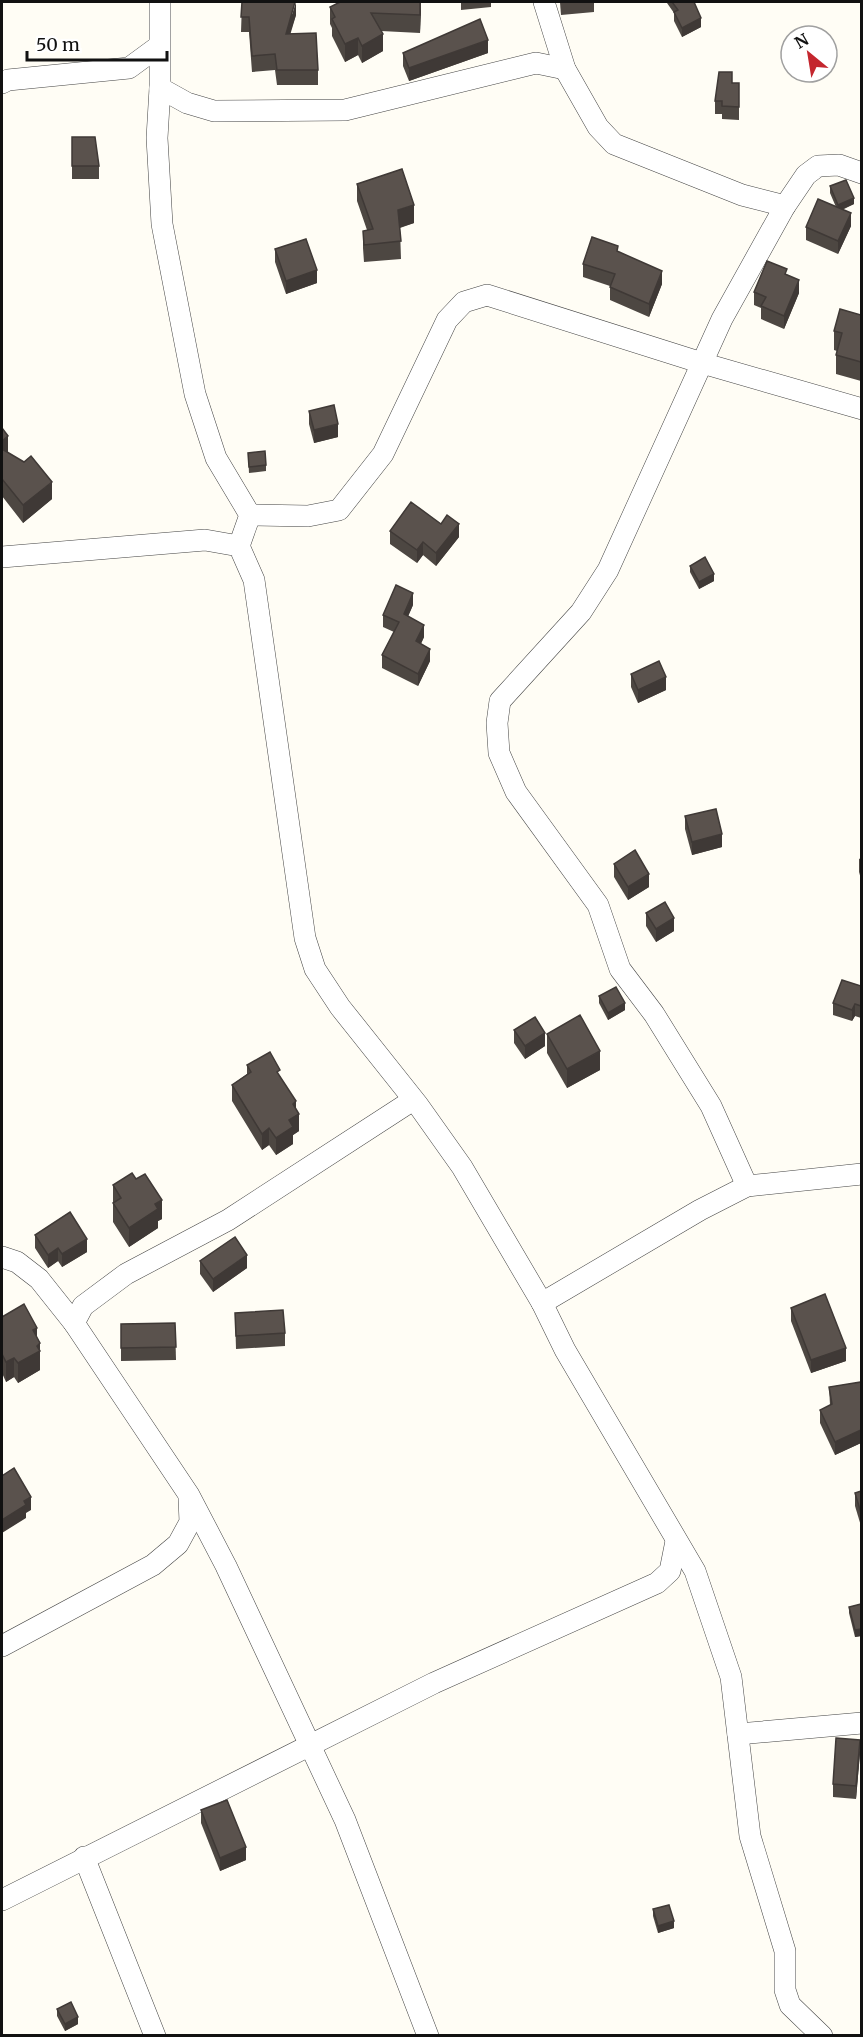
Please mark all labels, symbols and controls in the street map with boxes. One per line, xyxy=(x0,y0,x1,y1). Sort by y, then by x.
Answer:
scale bar xyxy=(27,24,166,62)
north arrow xyxy=(779,24,839,84)
text: N xyxy=(791,29,812,53)
text: 50 m xyxy=(36,33,80,56)

